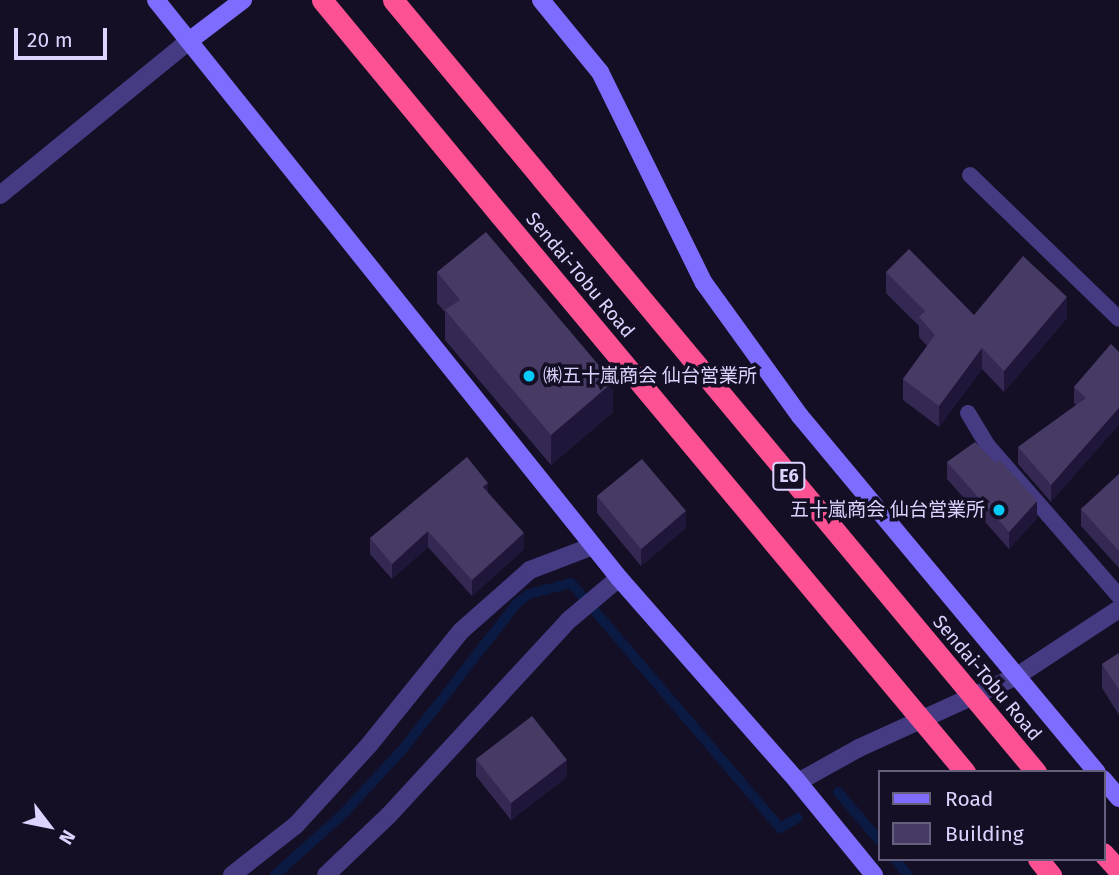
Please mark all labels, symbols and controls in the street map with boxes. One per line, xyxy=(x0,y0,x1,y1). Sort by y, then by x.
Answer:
scale bar xyxy=(18,14,110,58)
text: 20 m xyxy=(27,27,73,53)
street label: Sendai-Tobu Road xyxy=(521,208,639,342)
place label: ㈱五十嵐商会 仙台営業所 xyxy=(543,365,757,387)
marker: ㈱五十嵐商会 仙台営業所 xyxy=(521,368,537,384)
road number: E6 xyxy=(772,462,806,490)
place label: 五十嵐商会 仙台営業所 xyxy=(790,499,985,521)
marker: 五十嵐商会 仙台営業所 xyxy=(991,502,1007,518)
street label: Sendai-Tobu Road xyxy=(928,611,1046,745)
legend xyxy=(878,770,1105,861)
text: Road xyxy=(945,786,993,812)
north arrow xyxy=(14,791,84,861)
text: Building xyxy=(945,821,1024,847)
text: N xyxy=(54,826,80,849)

